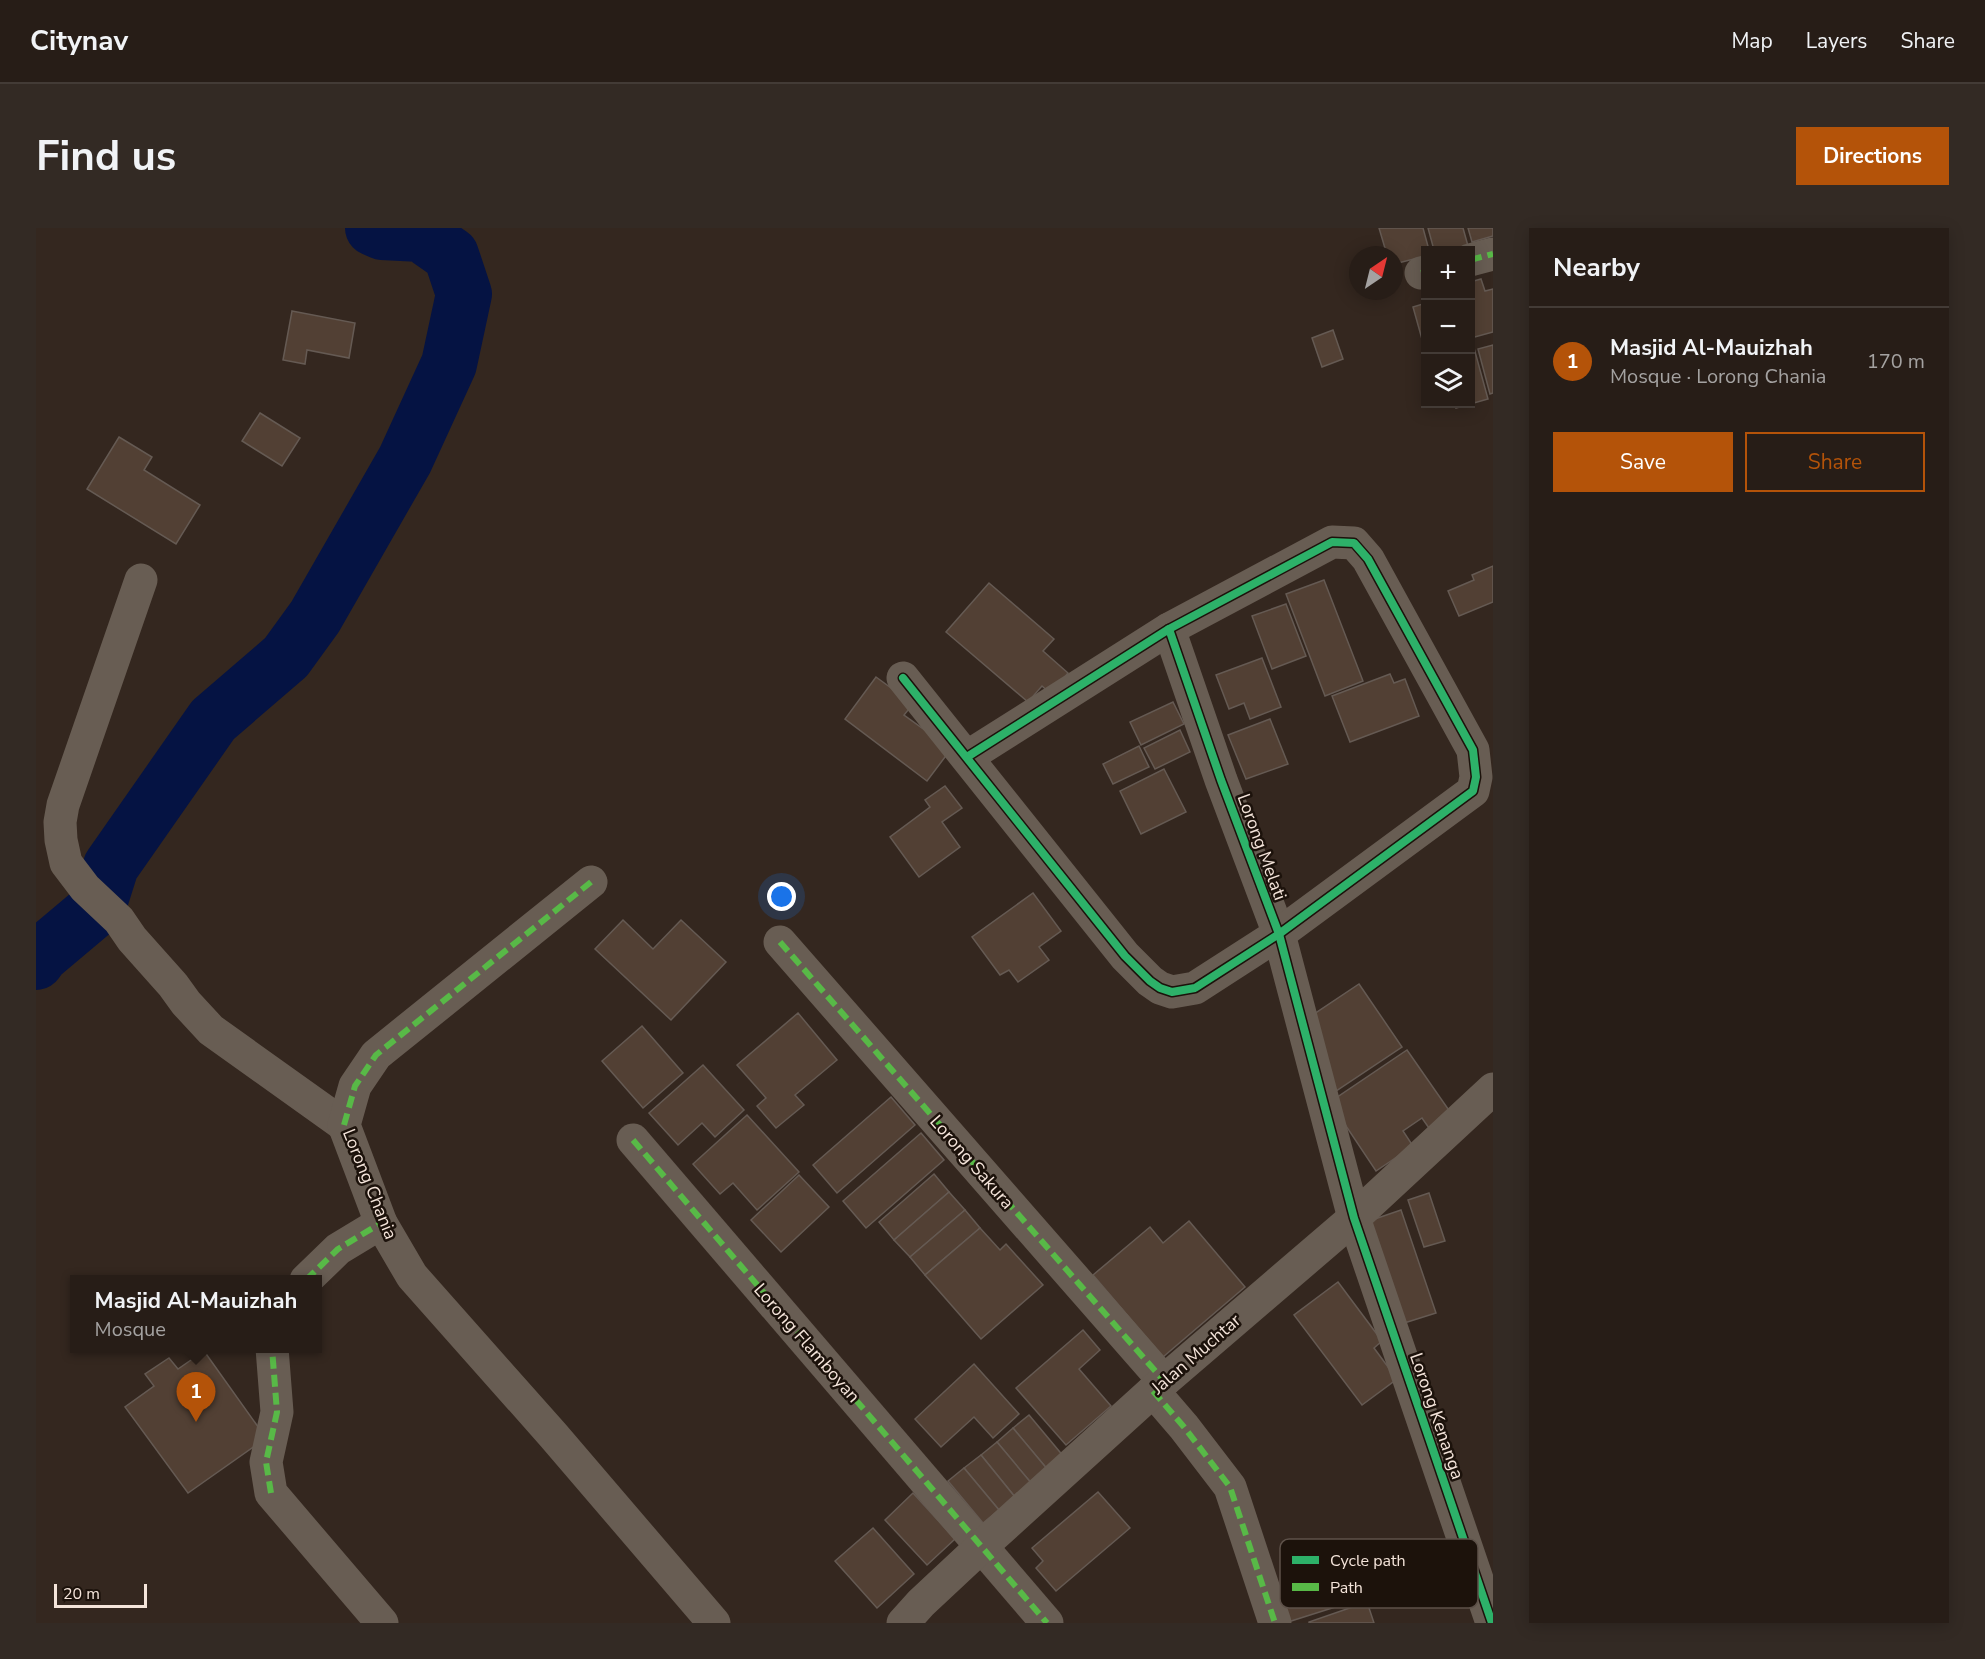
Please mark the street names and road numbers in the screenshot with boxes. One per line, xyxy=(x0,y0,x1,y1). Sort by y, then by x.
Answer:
street label: Lorong Melati xyxy=(1232,790,1292,904)
street label: Lorong Sakura xyxy=(925,1110,1019,1214)
street label: Lorong Chania xyxy=(337,1125,403,1243)
street label: Lorong Flamboyan xyxy=(748,1278,866,1408)
street label: Jalan Muchtar xyxy=(1145,1308,1246,1400)
street label: Lorong Kenanga xyxy=(1404,1350,1470,1482)

